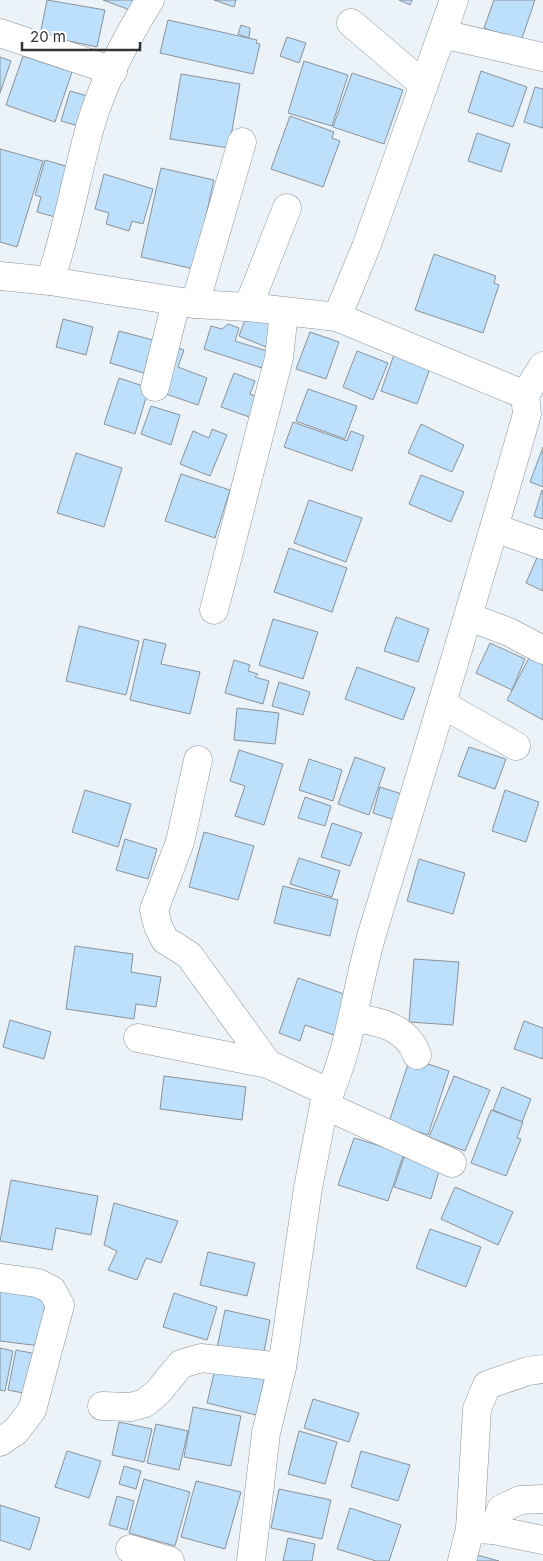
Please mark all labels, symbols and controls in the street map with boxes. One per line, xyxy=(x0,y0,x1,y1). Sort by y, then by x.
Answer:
scale bar xyxy=(22,20,140,52)
text: 20 m xyxy=(30,27,66,46)

